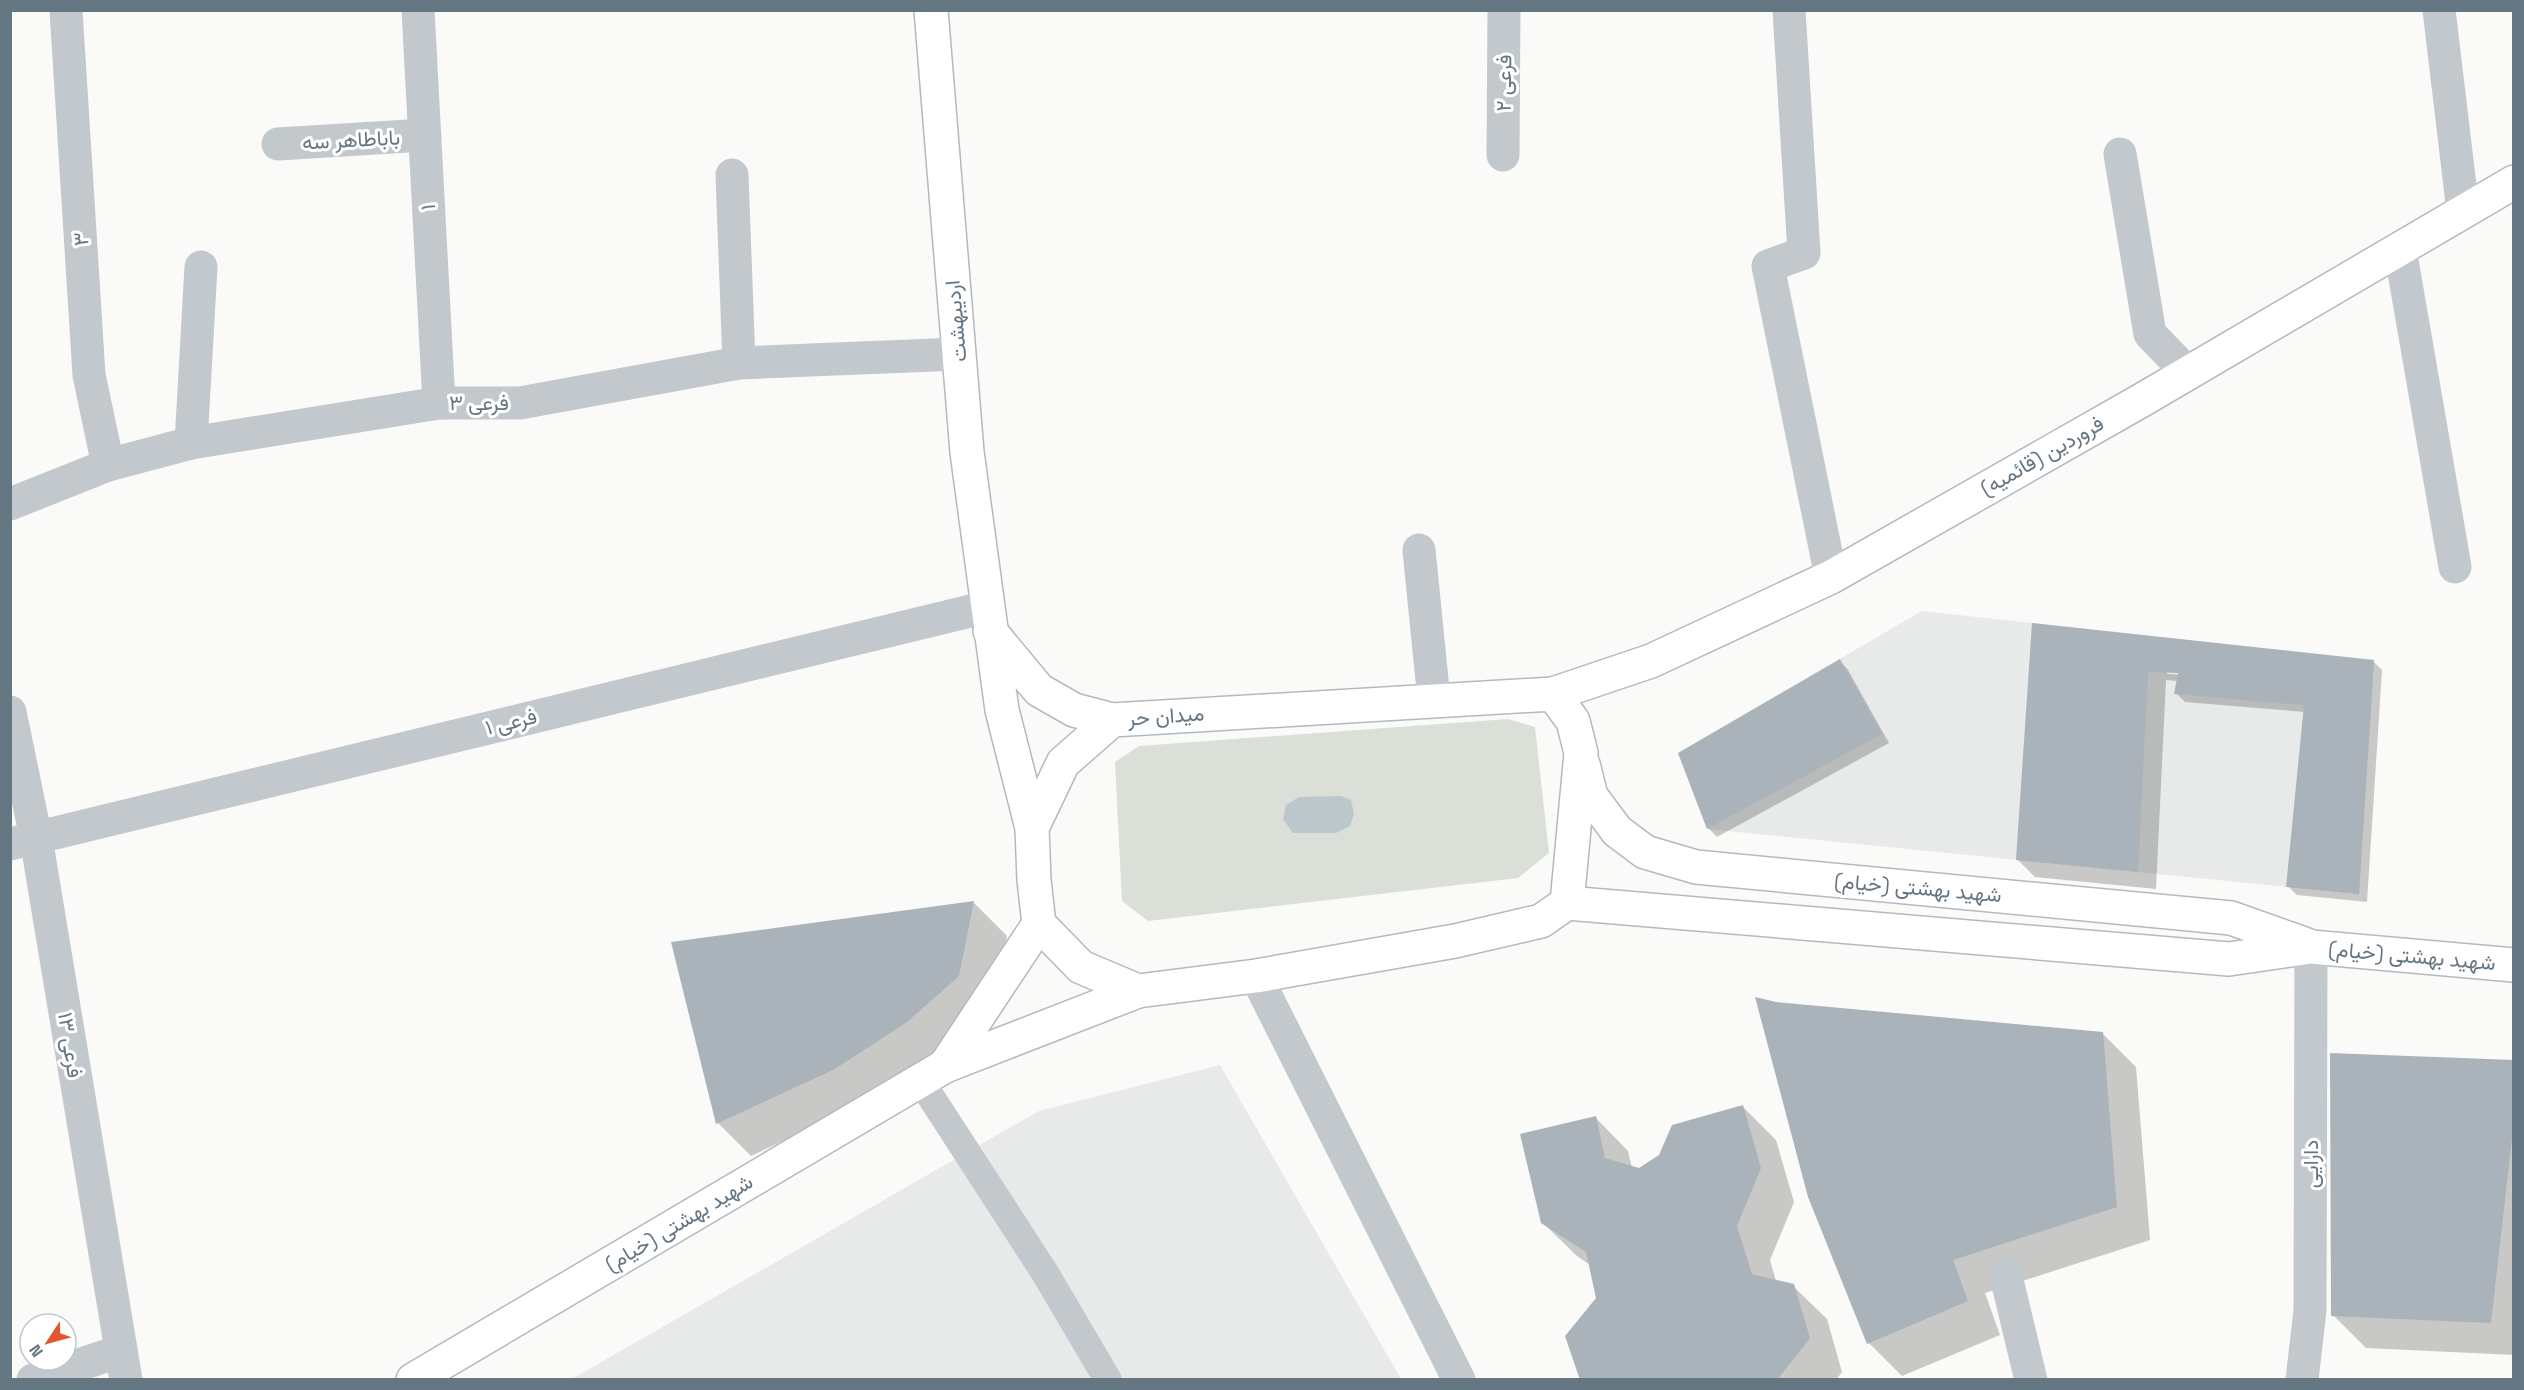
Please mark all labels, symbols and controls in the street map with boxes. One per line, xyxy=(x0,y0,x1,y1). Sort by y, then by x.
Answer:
street label: فرعی ۲ xyxy=(1490,54,1517,112)
street label: باباطاهر سه xyxy=(301,123,401,156)
street label: ۱ xyxy=(414,203,441,211)
street label: ۳ xyxy=(67,231,94,247)
street label: اردیبهشت xyxy=(938,279,973,363)
street label: فرعی ۳ xyxy=(449,389,509,416)
street label: فروردین (قائمیه) xyxy=(1975,409,2108,502)
street label: میدان حر xyxy=(1126,699,1205,732)
street label: فرعی ۱ xyxy=(482,702,539,741)
street label: شهید بهشتی (خیام) xyxy=(1833,867,2003,909)
street label: شهید بهشتی (خیام) xyxy=(2327,935,2497,977)
street label: فرعی ۱۳ xyxy=(52,1010,89,1080)
street label: دارایی xyxy=(2297,1140,2324,1188)
street label: شهید بهشتی (خیام) xyxy=(600,1168,758,1278)
north arrow xyxy=(18,1312,78,1372)
text: N xyxy=(25,1340,48,1361)

